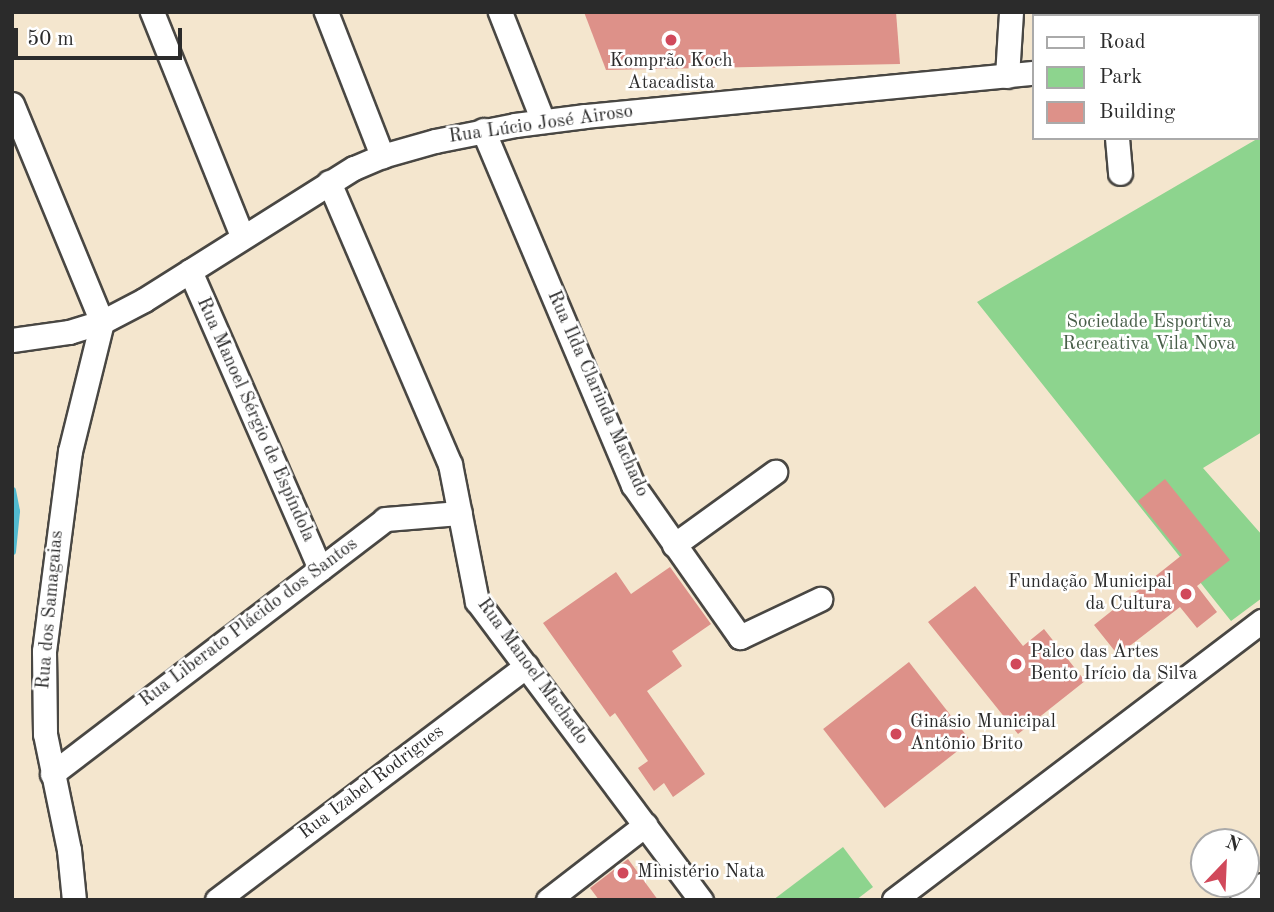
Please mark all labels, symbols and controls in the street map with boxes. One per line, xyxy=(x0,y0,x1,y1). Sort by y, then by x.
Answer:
scale bar xyxy=(18,14,186,58)
legend xyxy=(1032,14,1260,140)
text: 50 m xyxy=(27,29,74,50)
marker: Komprão Koch Atacadista xyxy=(663,32,679,48)
text: Road xyxy=(1099,32,1146,53)
place label: Komprão Koch Atacadista xyxy=(609,51,733,95)
text: Park xyxy=(1099,67,1142,88)
street label: Rua Lúcio José Airoso xyxy=(447,101,635,149)
text: Building xyxy=(1099,102,1175,123)
street label: Rua Ilda Clarinda Machado xyxy=(541,287,653,501)
street label: Rua Manoel Sérgio de Espíndola xyxy=(191,294,319,546)
park label: Sociedade Esportiva Recreativa Vila Nova xyxy=(1062,312,1236,356)
street label: Rua dos Samagaias xyxy=(33,530,69,690)
street label: Rua Liberato Plácido dos Santos xyxy=(135,533,363,713)
place label: Fundação Municipal da Cultura xyxy=(1008,572,1172,616)
marker: Fundação Municipal da Cultura xyxy=(1178,586,1194,602)
street label: Rua Manoel Machado xyxy=(471,594,593,750)
place label: Palco das Artes Bento Irício da Silva xyxy=(1030,642,1198,686)
marker: Palco das Artes Bento Irício da Silva xyxy=(1008,656,1024,672)
place label: Ginásio Municipal Antônio Brito xyxy=(910,712,1056,756)
street label: Rua Izabel Rodrigues xyxy=(295,721,449,845)
marker: Ginásio Municipal Antônio Brito xyxy=(888,726,904,742)
north arrow xyxy=(1190,828,1260,898)
text: N xyxy=(1222,833,1243,857)
place label: Ministério Nata xyxy=(637,862,765,884)
marker: Ministério Nata xyxy=(615,865,631,881)

